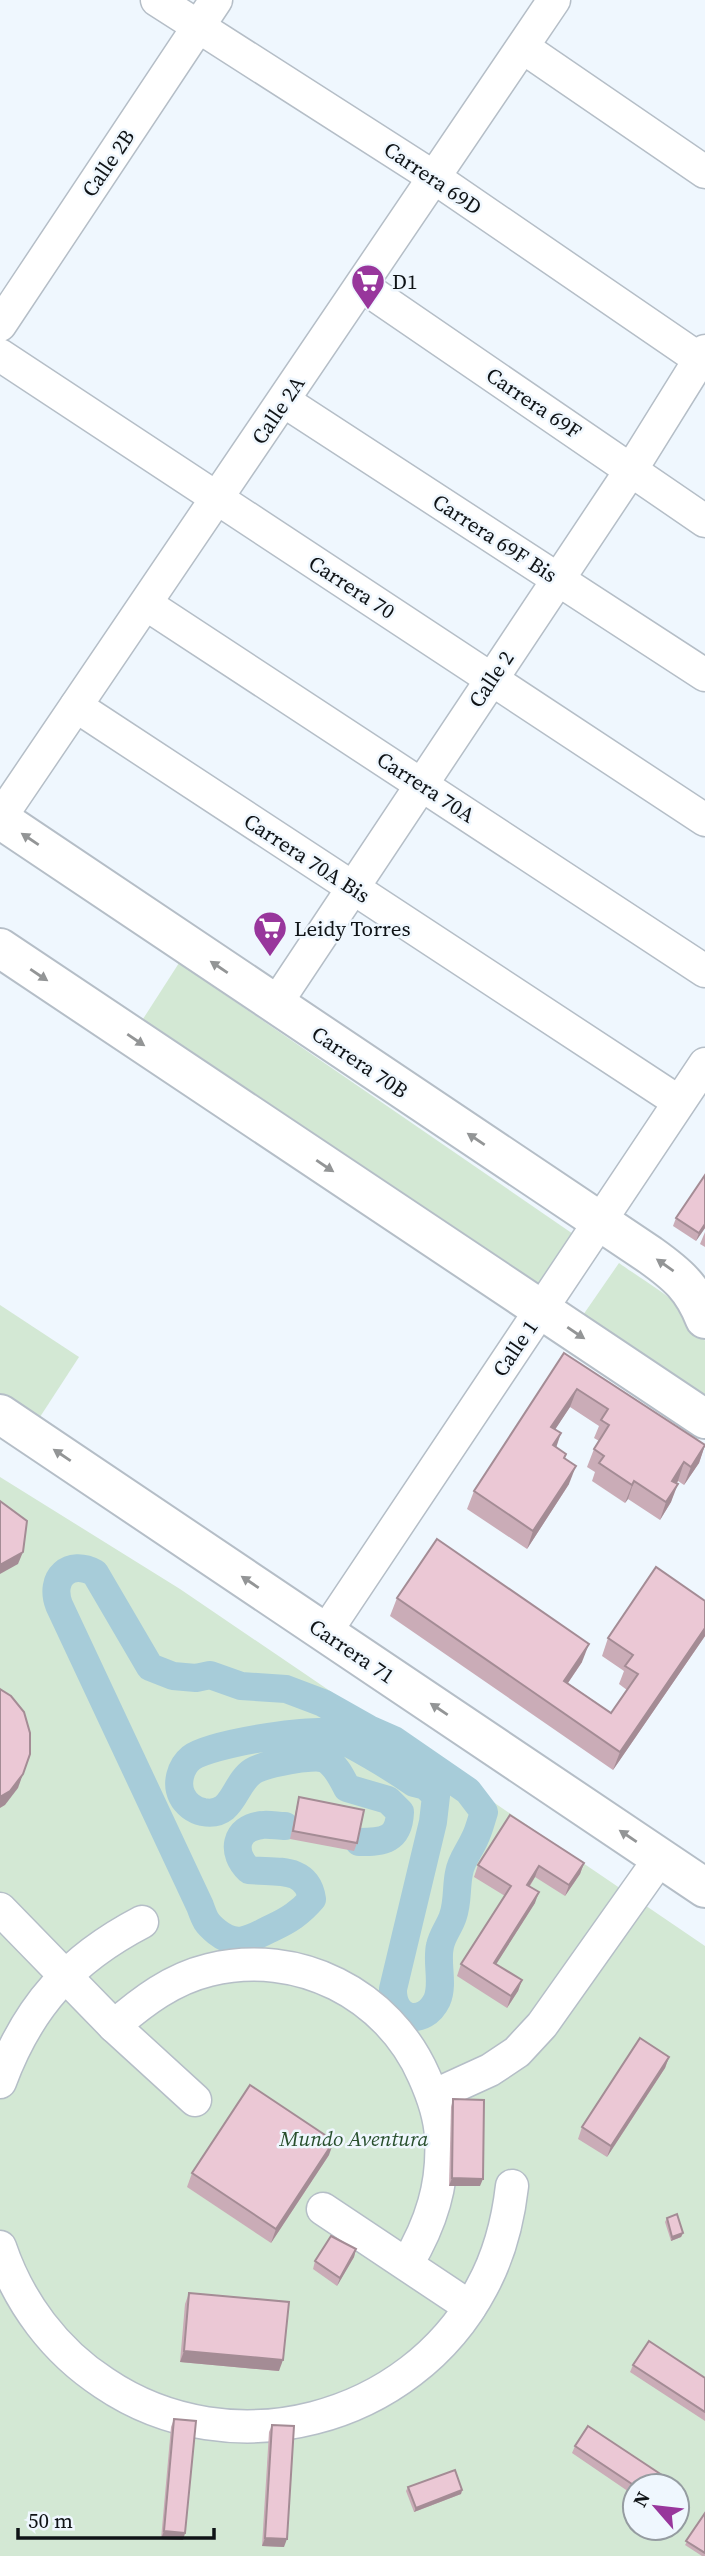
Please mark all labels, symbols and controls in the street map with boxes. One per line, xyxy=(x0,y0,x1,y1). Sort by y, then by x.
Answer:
street label: Calle 2B xyxy=(75,123,141,203)
street label: Carrera 69D xyxy=(378,135,488,221)
supermarket icon: D1 xyxy=(349,262,387,311)
place label: D1 xyxy=(392,267,417,296)
street label: Carrera 69F xyxy=(481,360,587,446)
street label: Calle 2A xyxy=(245,370,311,450)
street label: Carrera 69F Bis xyxy=(427,487,563,589)
street label: Carrera 70 xyxy=(303,548,401,626)
street label: Calle 2 xyxy=(461,645,521,713)
street label: Carrera 70A xyxy=(371,745,481,829)
street label: Carrera 70A Bis xyxy=(238,806,376,910)
one-way arrow xyxy=(21,832,39,846)
supermarket icon: Leidy Torres xyxy=(251,909,289,958)
place label: Leidy Torres xyxy=(294,914,411,943)
one-way arrow xyxy=(210,960,228,974)
one-way arrow xyxy=(30,968,49,981)
street label: Carrera 70B xyxy=(306,1019,414,1105)
one-way arrow xyxy=(126,1033,146,1046)
one-way arrow xyxy=(467,1132,485,1146)
one-way arrow xyxy=(315,1159,335,1172)
one-way arrow xyxy=(656,1259,674,1273)
street label: Calle 1 xyxy=(485,1314,545,1382)
one-way arrow xyxy=(566,1326,585,1339)
one-way arrow xyxy=(52,1449,71,1462)
one-way arrow xyxy=(240,1576,260,1589)
street label: Carrera 71 xyxy=(304,1612,400,1690)
one-way arrow xyxy=(430,1702,448,1716)
one-way arrow xyxy=(619,1829,637,1843)
park label: Mundo Aventura xyxy=(279,2124,428,2153)
north arrow xyxy=(621,2472,691,2542)
text: N xyxy=(626,2487,656,2511)
scale bar xyxy=(18,2496,214,2540)
text: 50 m xyxy=(28,2506,73,2535)

